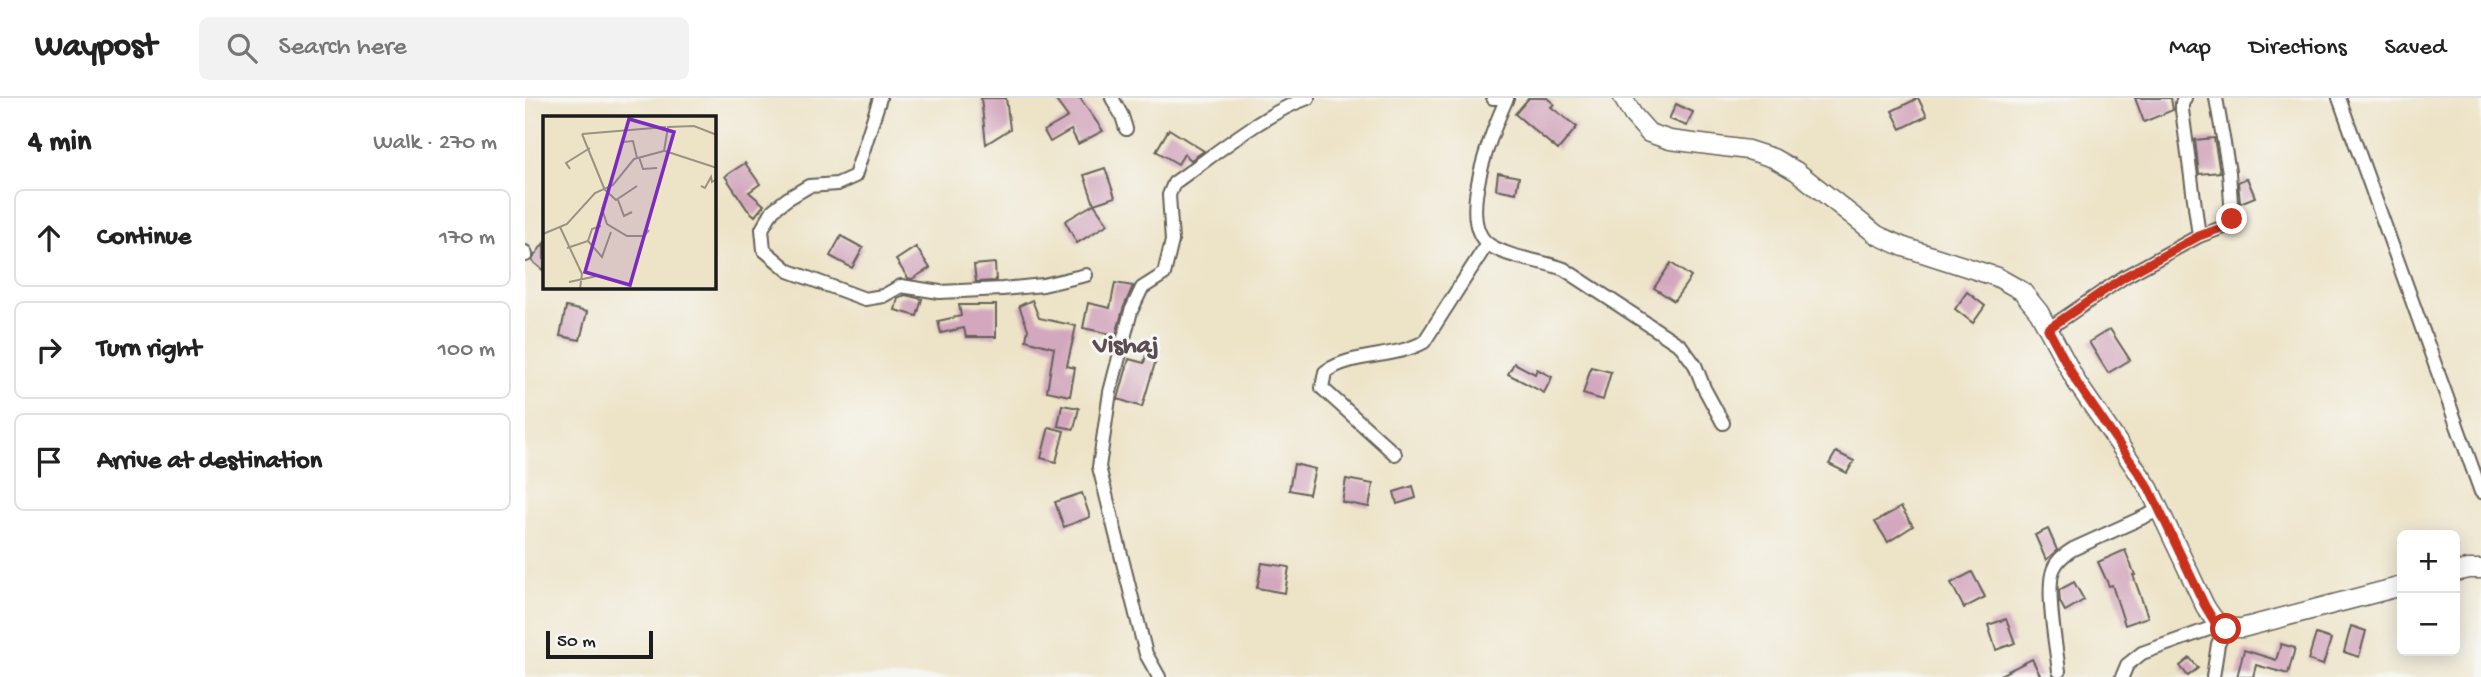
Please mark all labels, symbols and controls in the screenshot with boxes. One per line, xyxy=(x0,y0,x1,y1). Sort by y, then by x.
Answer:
search box xyxy=(199,17,689,80)
text: Waypost xyxy=(35,29,157,67)
icon: search xyxy=(223,29,261,67)
text: Search here xyxy=(279,33,407,64)
text: Map xyxy=(2169,34,2211,63)
text: Directions xyxy=(2249,34,2347,63)
text: Saved xyxy=(2385,34,2446,63)
inset map xyxy=(543,116,716,289)
text: 4 min xyxy=(28,126,91,161)
text: Walk · 270 m xyxy=(373,130,497,157)
route end xyxy=(2216,203,2247,234)
icon: ahead xyxy=(30,219,68,257)
text: Continue xyxy=(97,223,191,254)
text: 170 m xyxy=(439,225,495,252)
icon: right xyxy=(30,331,68,369)
district label: Vishaj xyxy=(1092,332,1159,363)
text: Turn right xyxy=(97,335,201,366)
text: 100 m xyxy=(438,337,495,364)
icon: arrive xyxy=(30,443,68,481)
text: Arrive at destination xyxy=(97,447,322,478)
map controls xyxy=(2397,530,2460,656)
button: + xyxy=(2397,530,2460,593)
button: − xyxy=(2397,593,2460,656)
route start xyxy=(2210,613,2241,644)
scale bar xyxy=(546,628,653,660)
text: 50 m xyxy=(557,631,596,654)

